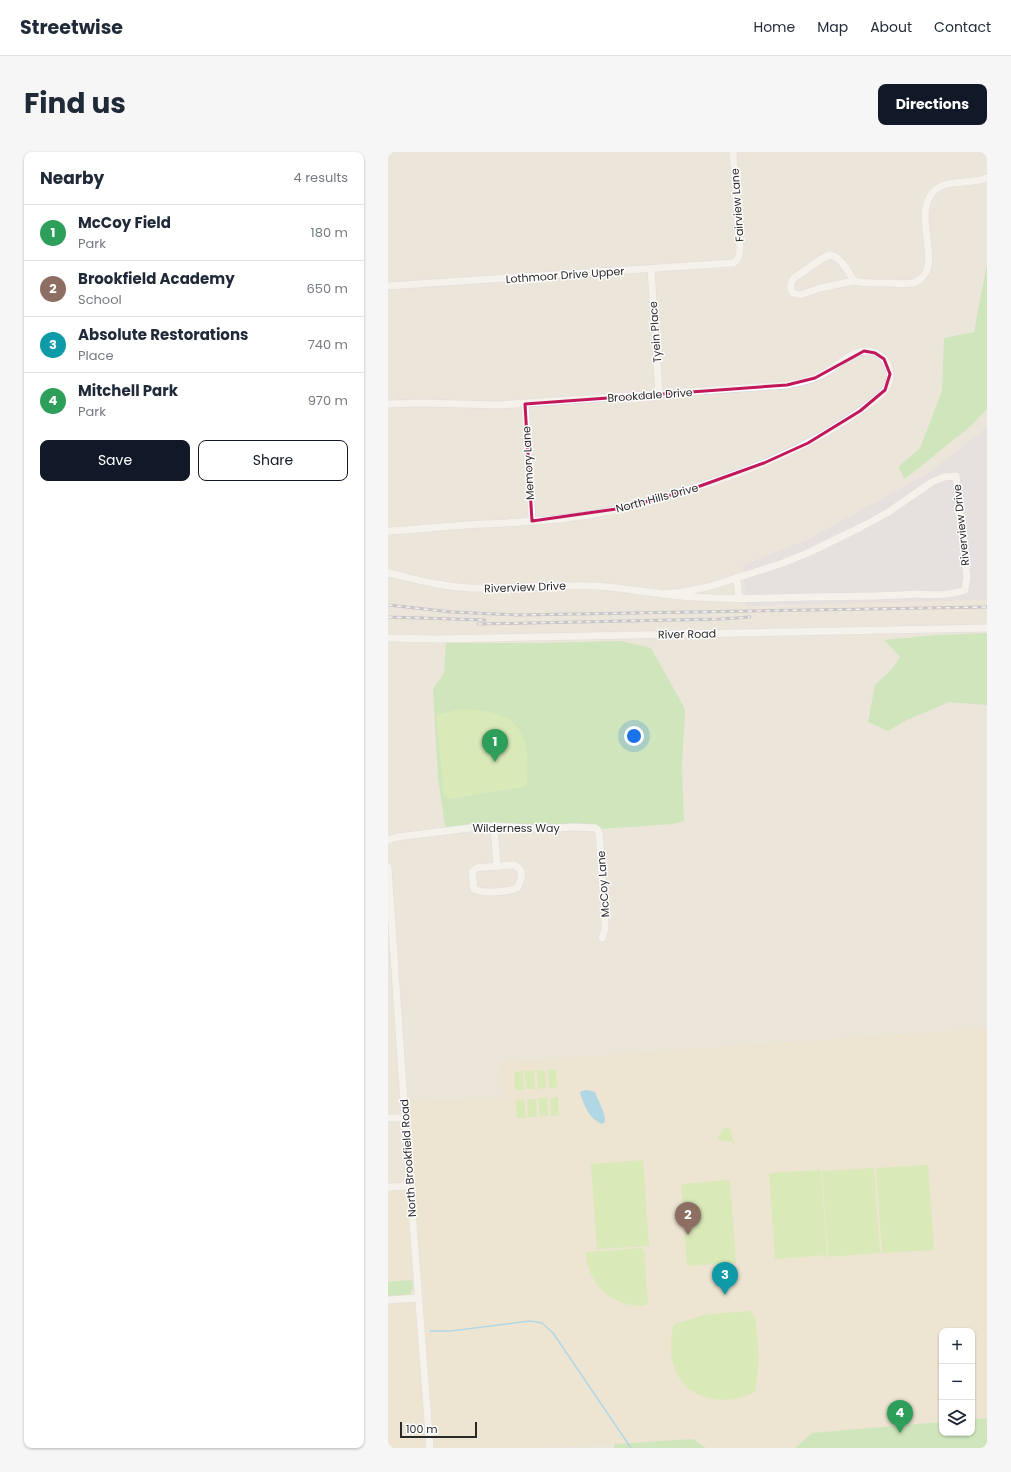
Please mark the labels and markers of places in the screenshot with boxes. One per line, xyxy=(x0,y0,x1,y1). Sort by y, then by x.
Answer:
pin: 1 xyxy=(482,729,508,762)
pin: 2 xyxy=(675,1202,701,1235)
pin: 3 xyxy=(712,1262,738,1295)
pin: 4 xyxy=(887,1400,913,1433)

